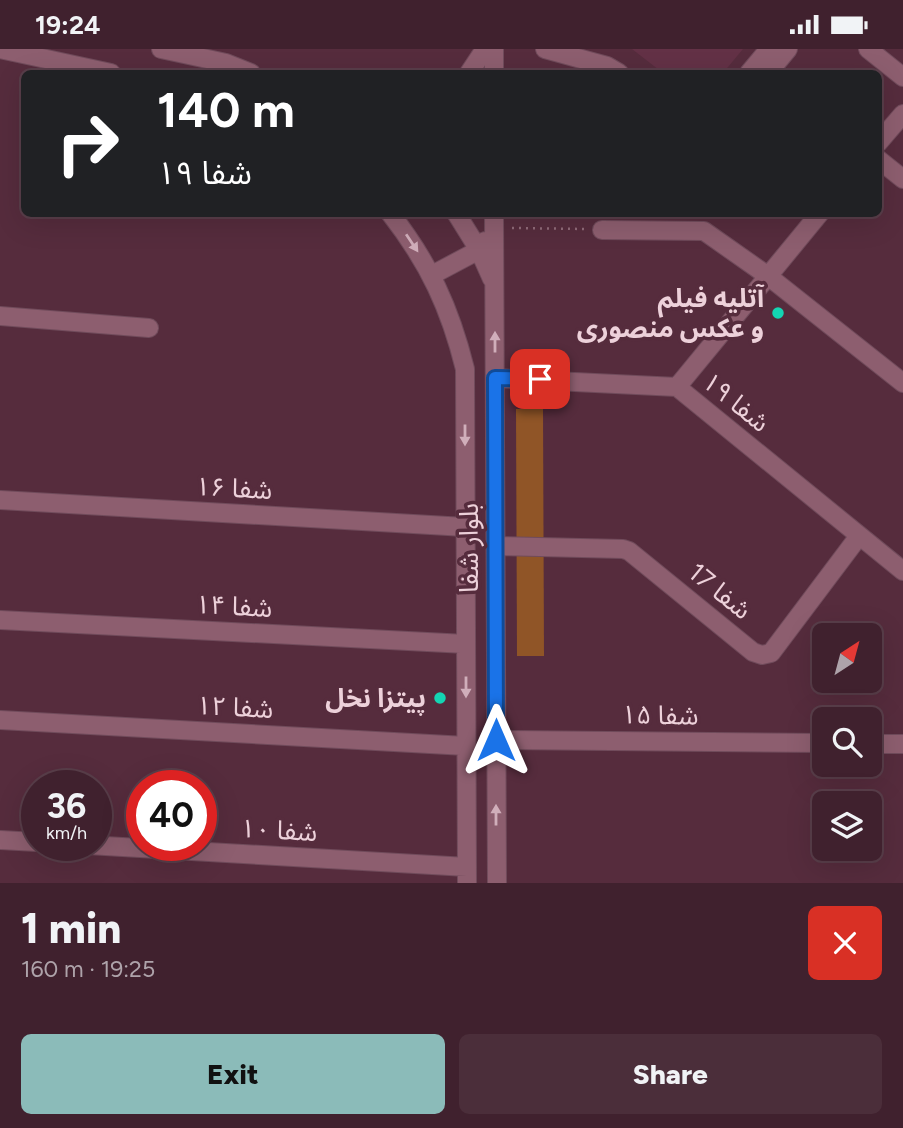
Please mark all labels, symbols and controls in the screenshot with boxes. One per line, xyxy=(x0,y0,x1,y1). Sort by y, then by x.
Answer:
text: 19:24 xyxy=(35,9,100,41)
text: 140 m xyxy=(157,80,295,139)
icon: right xyxy=(42,98,133,189)
text: شفا ۱۹ xyxy=(157,154,252,192)
one-way arrow xyxy=(405,234,419,252)
place label: آتلیه فیلم و عکس منصوری xyxy=(577,282,765,344)
marker: آتلیه فیلم و عکس منصوری xyxy=(770,305,786,321)
one-way arrow xyxy=(489,331,501,353)
pin xyxy=(510,349,570,409)
icon: arrive xyxy=(521,360,559,398)
street label: شفا ۱۹ xyxy=(696,365,776,439)
one-way arrow xyxy=(459,424,471,446)
street label: شفا ۱۶ xyxy=(195,470,273,506)
street label: بلوار شفا xyxy=(453,503,485,593)
street label: شفا 17 xyxy=(682,556,758,626)
street label: شفا ۱۴ xyxy=(195,588,273,624)
north arrow xyxy=(812,623,882,693)
map controls xyxy=(812,623,882,861)
one-way arrow xyxy=(460,676,472,698)
place label: پیتزا نخل xyxy=(325,682,426,716)
street label: شفا ۱۲ xyxy=(196,689,274,725)
marker: پیتزا نخل xyxy=(432,690,448,706)
street label: شفا ۱۵ xyxy=(621,698,699,732)
position arrow xyxy=(459,703,533,777)
button: search xyxy=(812,707,882,777)
speed limit sign: 40 xyxy=(126,770,217,861)
text: 36 xyxy=(47,785,86,827)
button: layers xyxy=(812,791,882,861)
one-way arrow xyxy=(490,804,502,826)
street label: شفا ۱۰ xyxy=(240,812,318,848)
text: km/h xyxy=(46,822,87,844)
text: 1 min xyxy=(21,903,121,954)
button: close xyxy=(808,906,882,980)
text: 160 m · 19:25 xyxy=(21,955,155,983)
button: Exit xyxy=(21,1034,445,1114)
button: Share xyxy=(459,1034,882,1114)

